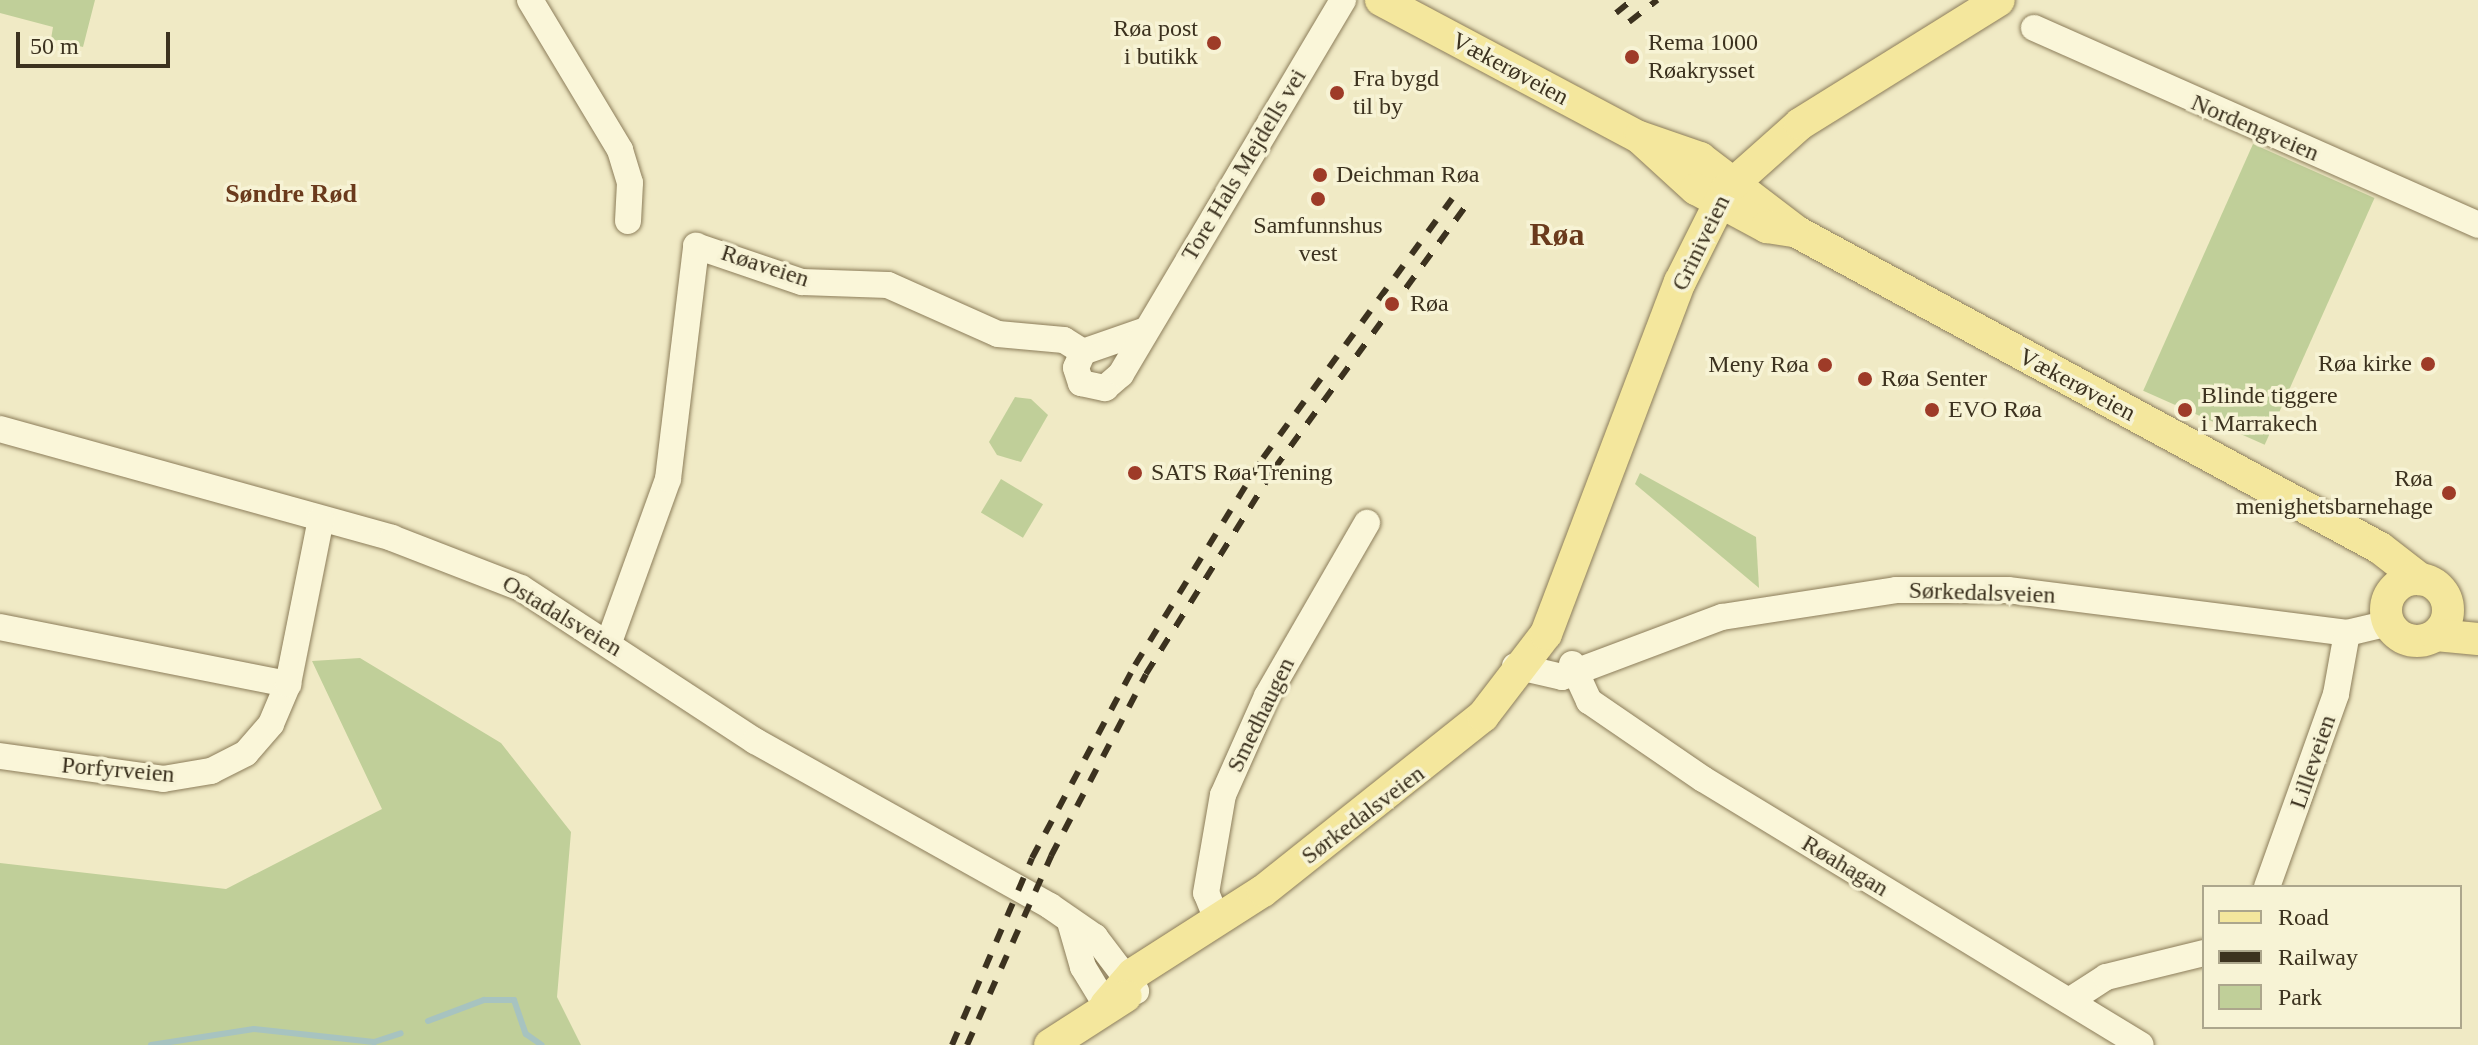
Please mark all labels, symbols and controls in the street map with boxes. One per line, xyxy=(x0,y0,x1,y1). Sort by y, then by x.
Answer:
place label: Røa post i butikk xyxy=(1113,15,1198,71)
scale bar xyxy=(20,16,174,66)
street label: Vækerøveien xyxy=(1447,26,1573,112)
place label: Rema 1000 Røakrysset xyxy=(1648,29,1758,85)
text: 50 m xyxy=(30,33,79,59)
marker: Røa post i butikk xyxy=(1205,34,1223,52)
marker: Rema 1000 Røakrysset xyxy=(1623,48,1641,66)
street label: Tore Hals Mejdells vei xyxy=(1175,64,1313,266)
place label: Fra bygd til by xyxy=(1353,65,1439,121)
marker: Fra bygd til by xyxy=(1328,84,1346,102)
street label: Nordengveien xyxy=(2187,88,2323,168)
place label: Deichman Røa xyxy=(1336,161,1479,189)
marker: Deichman Røa xyxy=(1311,166,1329,184)
district label: Søndre Rød xyxy=(225,178,357,210)
marker: Samfunnshus vest xyxy=(1309,190,1327,208)
street label: Griniveien xyxy=(1666,191,1736,295)
place label: Samfunnshus vest xyxy=(1253,212,1383,268)
district label: Røa xyxy=(1529,215,1585,253)
street label: Røaveien xyxy=(717,238,813,294)
place label: Røa xyxy=(1410,290,1449,318)
marker: Røa xyxy=(1381,293,1403,315)
street label: Vækerøveien xyxy=(2014,342,2140,428)
place label: Røa kirke xyxy=(2318,350,2412,378)
place label: Meny Røa xyxy=(1708,351,1809,379)
marker: Røa kirke xyxy=(2419,355,2437,373)
marker: Meny Røa xyxy=(1816,356,1834,374)
place label: Røa Senter xyxy=(1881,365,1987,393)
marker: Røa Senter xyxy=(1856,370,1874,388)
place label: Blinde tiggere i Marrakech xyxy=(2201,382,2338,438)
place label: EVO Røa xyxy=(1948,396,2042,424)
marker: EVO Røa xyxy=(1923,401,1941,419)
marker: Blinde tiggere i Marrakech xyxy=(2176,401,2194,419)
place label: SATS Røa Trening xyxy=(1151,459,1333,487)
marker: SATS Røa Trening xyxy=(1126,464,1144,482)
place label: Røa menighetsbarnehage xyxy=(2236,465,2433,521)
marker: Røa menighetsbarnehage xyxy=(2440,484,2458,502)
street label: Ostadalsveien xyxy=(497,569,627,663)
street label: Sørkedalsveien xyxy=(1908,576,2056,610)
street label: Smedhaugen xyxy=(1221,653,1301,777)
street label: Lilleveien xyxy=(2284,711,2342,813)
street label: Porfyrveien xyxy=(60,751,176,789)
street label: Sørkedalsveien xyxy=(1296,759,1430,871)
street label: Røahagan xyxy=(1796,829,1894,903)
legend xyxy=(2202,885,2462,1029)
text: Road xyxy=(2278,904,2329,930)
text: Railway xyxy=(2278,944,2358,970)
text: Park xyxy=(2278,984,2322,1010)

